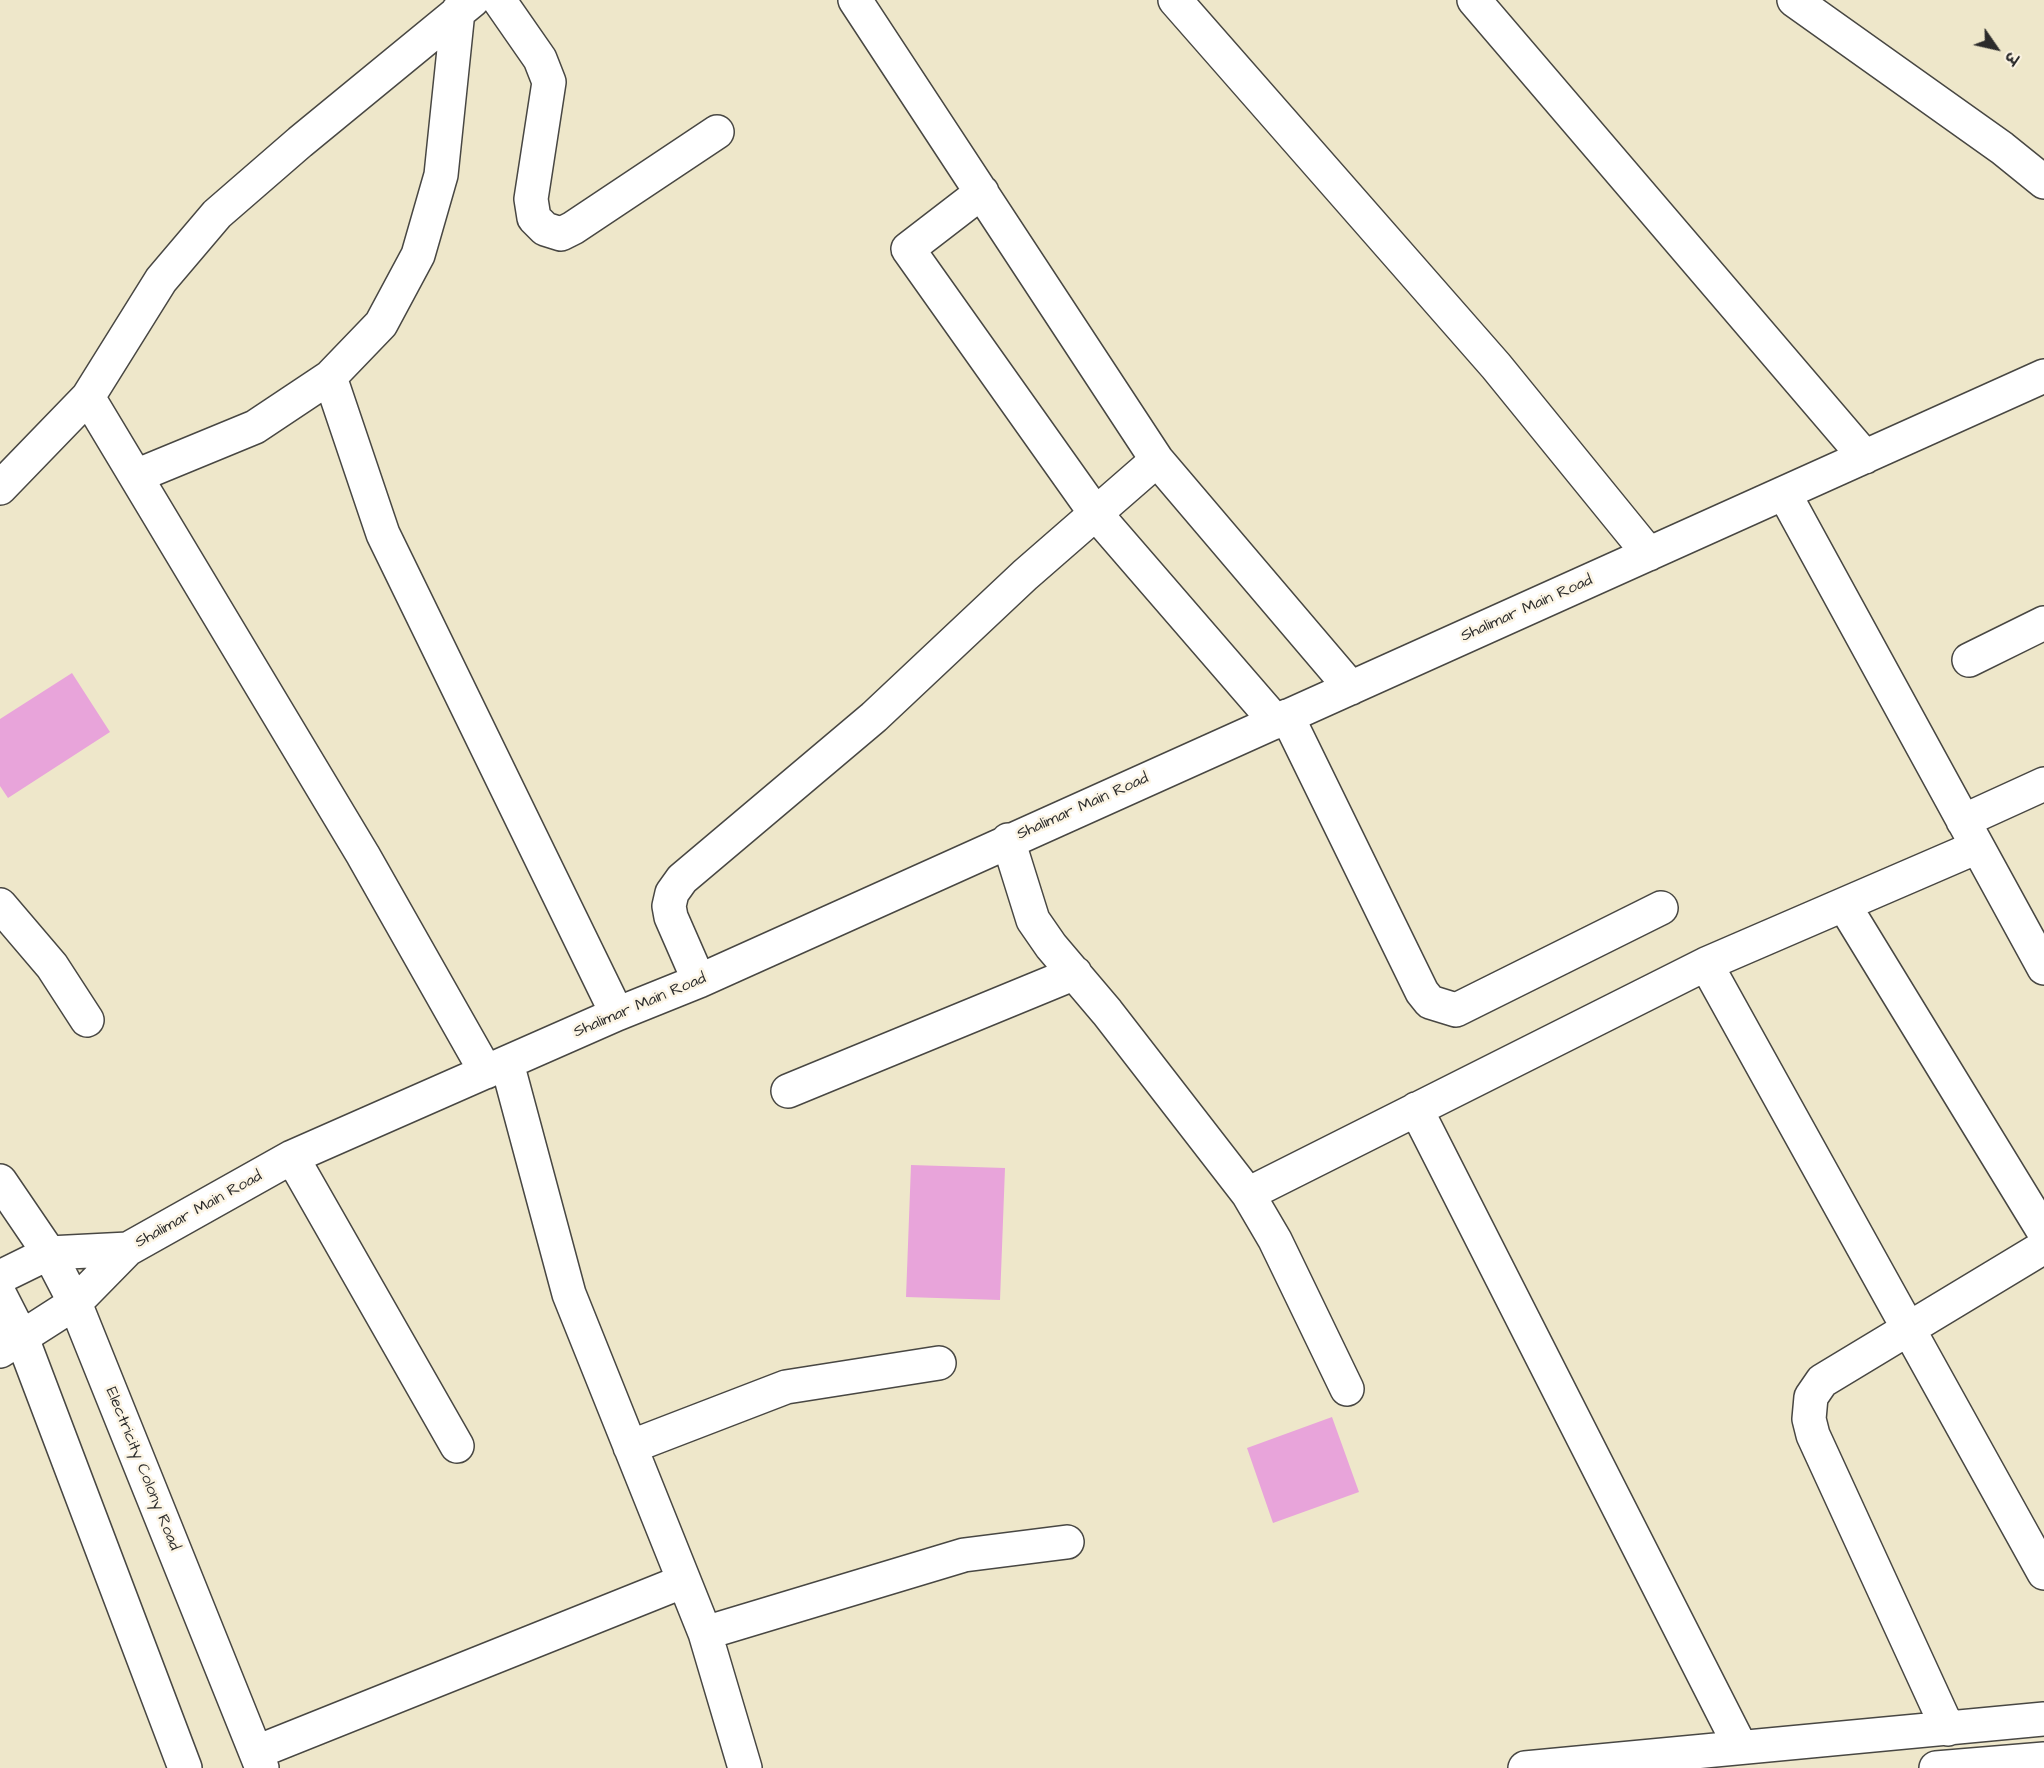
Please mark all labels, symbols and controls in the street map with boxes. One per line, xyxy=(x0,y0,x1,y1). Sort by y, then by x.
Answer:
north arrow xyxy=(1966,18,2026,78)
text: उ xyxy=(1999,47,2023,69)
street label: Shalimar Main Road xyxy=(1458,571,1596,647)
street label: Shalimar Main Road xyxy=(1014,769,1152,845)
street label: Shalimar Main Road xyxy=(571,969,709,1043)
street label: Shalimar Main Road xyxy=(132,1167,266,1253)
street label: Electricity Colony Road xyxy=(100,1385,184,1553)

